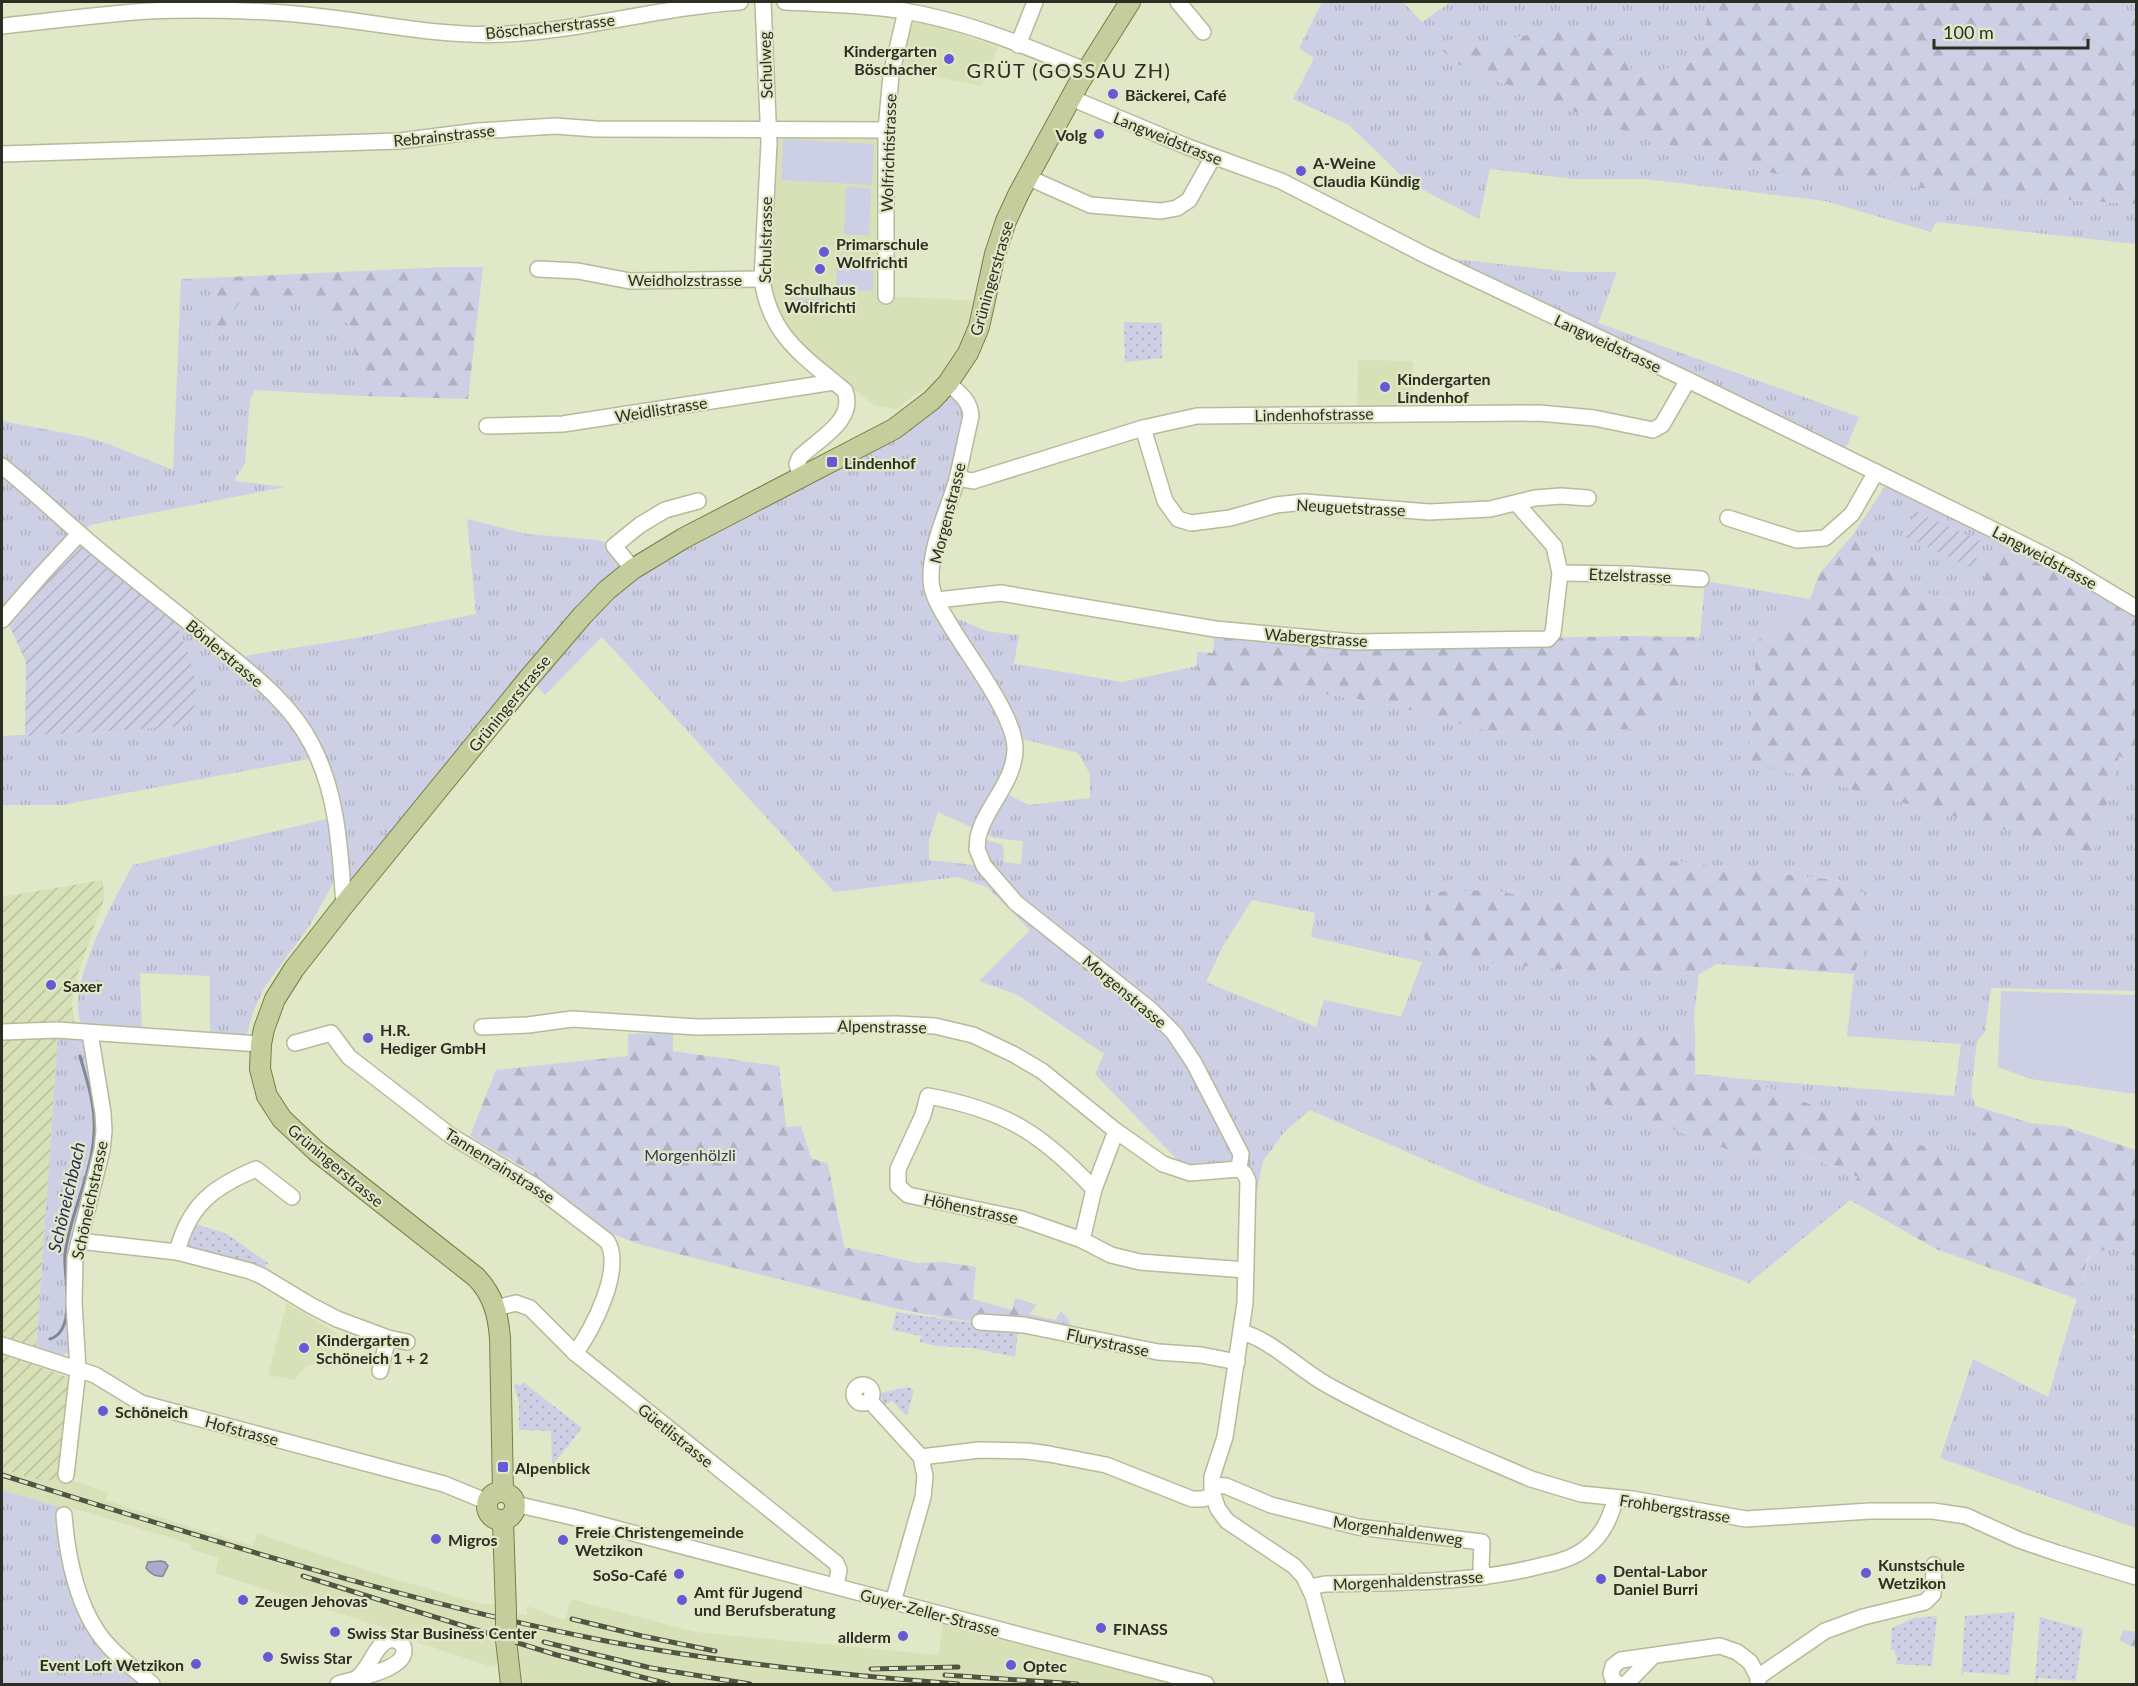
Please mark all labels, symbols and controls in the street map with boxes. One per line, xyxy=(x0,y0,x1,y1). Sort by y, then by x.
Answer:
street label: Böschacherstrasse xyxy=(484,10,616,42)
scale bar xyxy=(1934,12,2088,50)
text: 100 m xyxy=(1943,21,1994,43)
street label: Schulweg xyxy=(754,31,776,99)
place label: Kindergarten Böschacher xyxy=(843,41,937,78)
marker: Kindergarten Böschacher xyxy=(942,52,956,66)
district label: GRÜT (GOSSAU ZH) xyxy=(967,58,1171,82)
place label: Bäckerei, Café xyxy=(1125,85,1227,104)
marker: Bäckerei, Café xyxy=(1106,87,1120,101)
street label: Wolfrichtistrasse xyxy=(876,93,900,213)
street label: Langweidstrasse xyxy=(1111,108,1225,168)
street label: Rebrainstrasse xyxy=(392,120,496,150)
place label: Volg xyxy=(1055,125,1088,144)
marker: Volg xyxy=(1092,127,1106,141)
place label: A-Weine Claudia Kündig xyxy=(1312,153,1421,190)
marker: A-Weine Claudia Kündig xyxy=(1294,164,1308,178)
street label: Schulstrasse xyxy=(755,197,775,283)
street label: Grüningerstrasse xyxy=(965,218,1017,338)
place label: Primarschule Wolfrichti xyxy=(836,234,929,271)
marker: Primarschule Wolfrichti xyxy=(817,245,831,259)
marker: Schulhaus Wolfrichti xyxy=(813,262,827,276)
street label: Weidholzstrasse xyxy=(628,270,742,289)
place label: Schulhaus Wolfrichti xyxy=(784,279,856,316)
street label: Langweidstrasse xyxy=(1552,310,1664,376)
place label: Kindergarten Lindenhof xyxy=(1397,369,1491,406)
marker: Kindergarten Lindenhof xyxy=(1378,380,1392,394)
street label: Weidlistrasse xyxy=(614,392,708,426)
street label: Lindenhofstrasse xyxy=(1254,403,1374,425)
place label: Lindenhof xyxy=(844,453,916,472)
marker: Lindenhof xyxy=(825,455,839,469)
street label: Morgenstrasse xyxy=(925,460,969,566)
street label: Neuguetstrasse xyxy=(1296,495,1406,519)
street label: Langweidstrasse xyxy=(1989,521,2101,593)
street label: Etzelstrasse xyxy=(1588,564,1672,586)
street label: Bönlerstrasse xyxy=(183,615,267,691)
street label: Wabergstrasse xyxy=(1264,624,1368,650)
street label: Grüningerstrasse xyxy=(464,651,554,755)
street label: Morgenstrasse xyxy=(1079,950,1171,1032)
place label: Saxer xyxy=(63,976,102,995)
marker: Saxer xyxy=(44,978,58,992)
street label: Alpenstrasse xyxy=(837,1016,927,1036)
place label: H.R. Hediger GmbH xyxy=(380,1020,486,1057)
marker: H.R. Hediger GmbH xyxy=(361,1031,375,1045)
street label: Grüningerstrasse xyxy=(284,1119,388,1211)
street label: Tannenrainstrasse xyxy=(442,1124,558,1206)
street label: Schöneichstrasse xyxy=(67,1139,111,1261)
water label: Schöneichbach xyxy=(43,1140,89,1254)
park label: Morgenhölzli xyxy=(644,1145,736,1164)
street label: Höhenstrasse xyxy=(922,1189,1020,1227)
street label: Flurystrasse xyxy=(1065,1324,1151,1360)
place label: Kindergarten Schöneich 1 + 2 xyxy=(316,1330,429,1367)
marker: Kindergarten Schöneich 1 + 2 xyxy=(297,1341,311,1355)
street label: Güetlistrasse xyxy=(635,1399,717,1471)
place label: Schöneich xyxy=(115,1402,188,1421)
marker: Schöneich xyxy=(96,1404,110,1418)
street label: Hofstrasse xyxy=(203,1411,281,1449)
place label: Alpenblick xyxy=(514,1458,591,1477)
marker: Alpenblick xyxy=(496,1460,510,1474)
street label: Frohbergstrasse xyxy=(1618,1490,1732,1526)
street label: Morgenhaldenweg xyxy=(1332,1511,1464,1549)
place label: Freie Christengemeinde Wetzikon xyxy=(575,1522,744,1559)
place label: Migros xyxy=(448,1530,497,1549)
marker: Migros xyxy=(429,1532,443,1546)
marker: Freie Christengemeinde Wetzikon xyxy=(556,1533,570,1547)
place label: Kunstschule Wetzikon xyxy=(1878,1555,1965,1592)
place label: Dental-Labor Daniel Burri xyxy=(1613,1561,1707,1598)
place label: SoSo-Café xyxy=(593,1565,667,1584)
marker: Kunstschule Wetzikon xyxy=(1859,1566,1873,1580)
marker: SoSo-Café xyxy=(672,1567,686,1581)
street label: Morgenhaldenstrasse xyxy=(1332,1567,1484,1593)
marker: Dental-Labor Daniel Burri xyxy=(1594,1572,1608,1586)
place label: Amt für Jugend und Berufsberatung xyxy=(693,1582,836,1619)
street label: Guyer-Zeller-Strasse xyxy=(858,1584,1002,1640)
place label: Zeugen Jehovas xyxy=(255,1591,368,1610)
marker: Zeugen Jehovas xyxy=(236,1593,250,1607)
marker: Amt für Jugend und Berufsberatung xyxy=(675,1593,689,1607)
place label: FINASS xyxy=(1113,1619,1168,1638)
marker: FINASS xyxy=(1094,1621,1108,1635)
place label: Swiss Star Business Center xyxy=(347,1623,537,1642)
marker: Swiss Star Business Center xyxy=(328,1625,342,1639)
place label: allderm xyxy=(838,1627,891,1646)
marker: allderm xyxy=(896,1629,910,1643)
place label: Swiss Star xyxy=(280,1648,352,1667)
marker: Swiss Star xyxy=(261,1650,275,1664)
place label: Event Loft Wetzikon xyxy=(40,1655,184,1674)
place label: Optec xyxy=(1023,1656,1067,1675)
marker: Event Loft Wetzikon xyxy=(189,1657,203,1671)
marker: Optec xyxy=(1004,1658,1018,1672)

